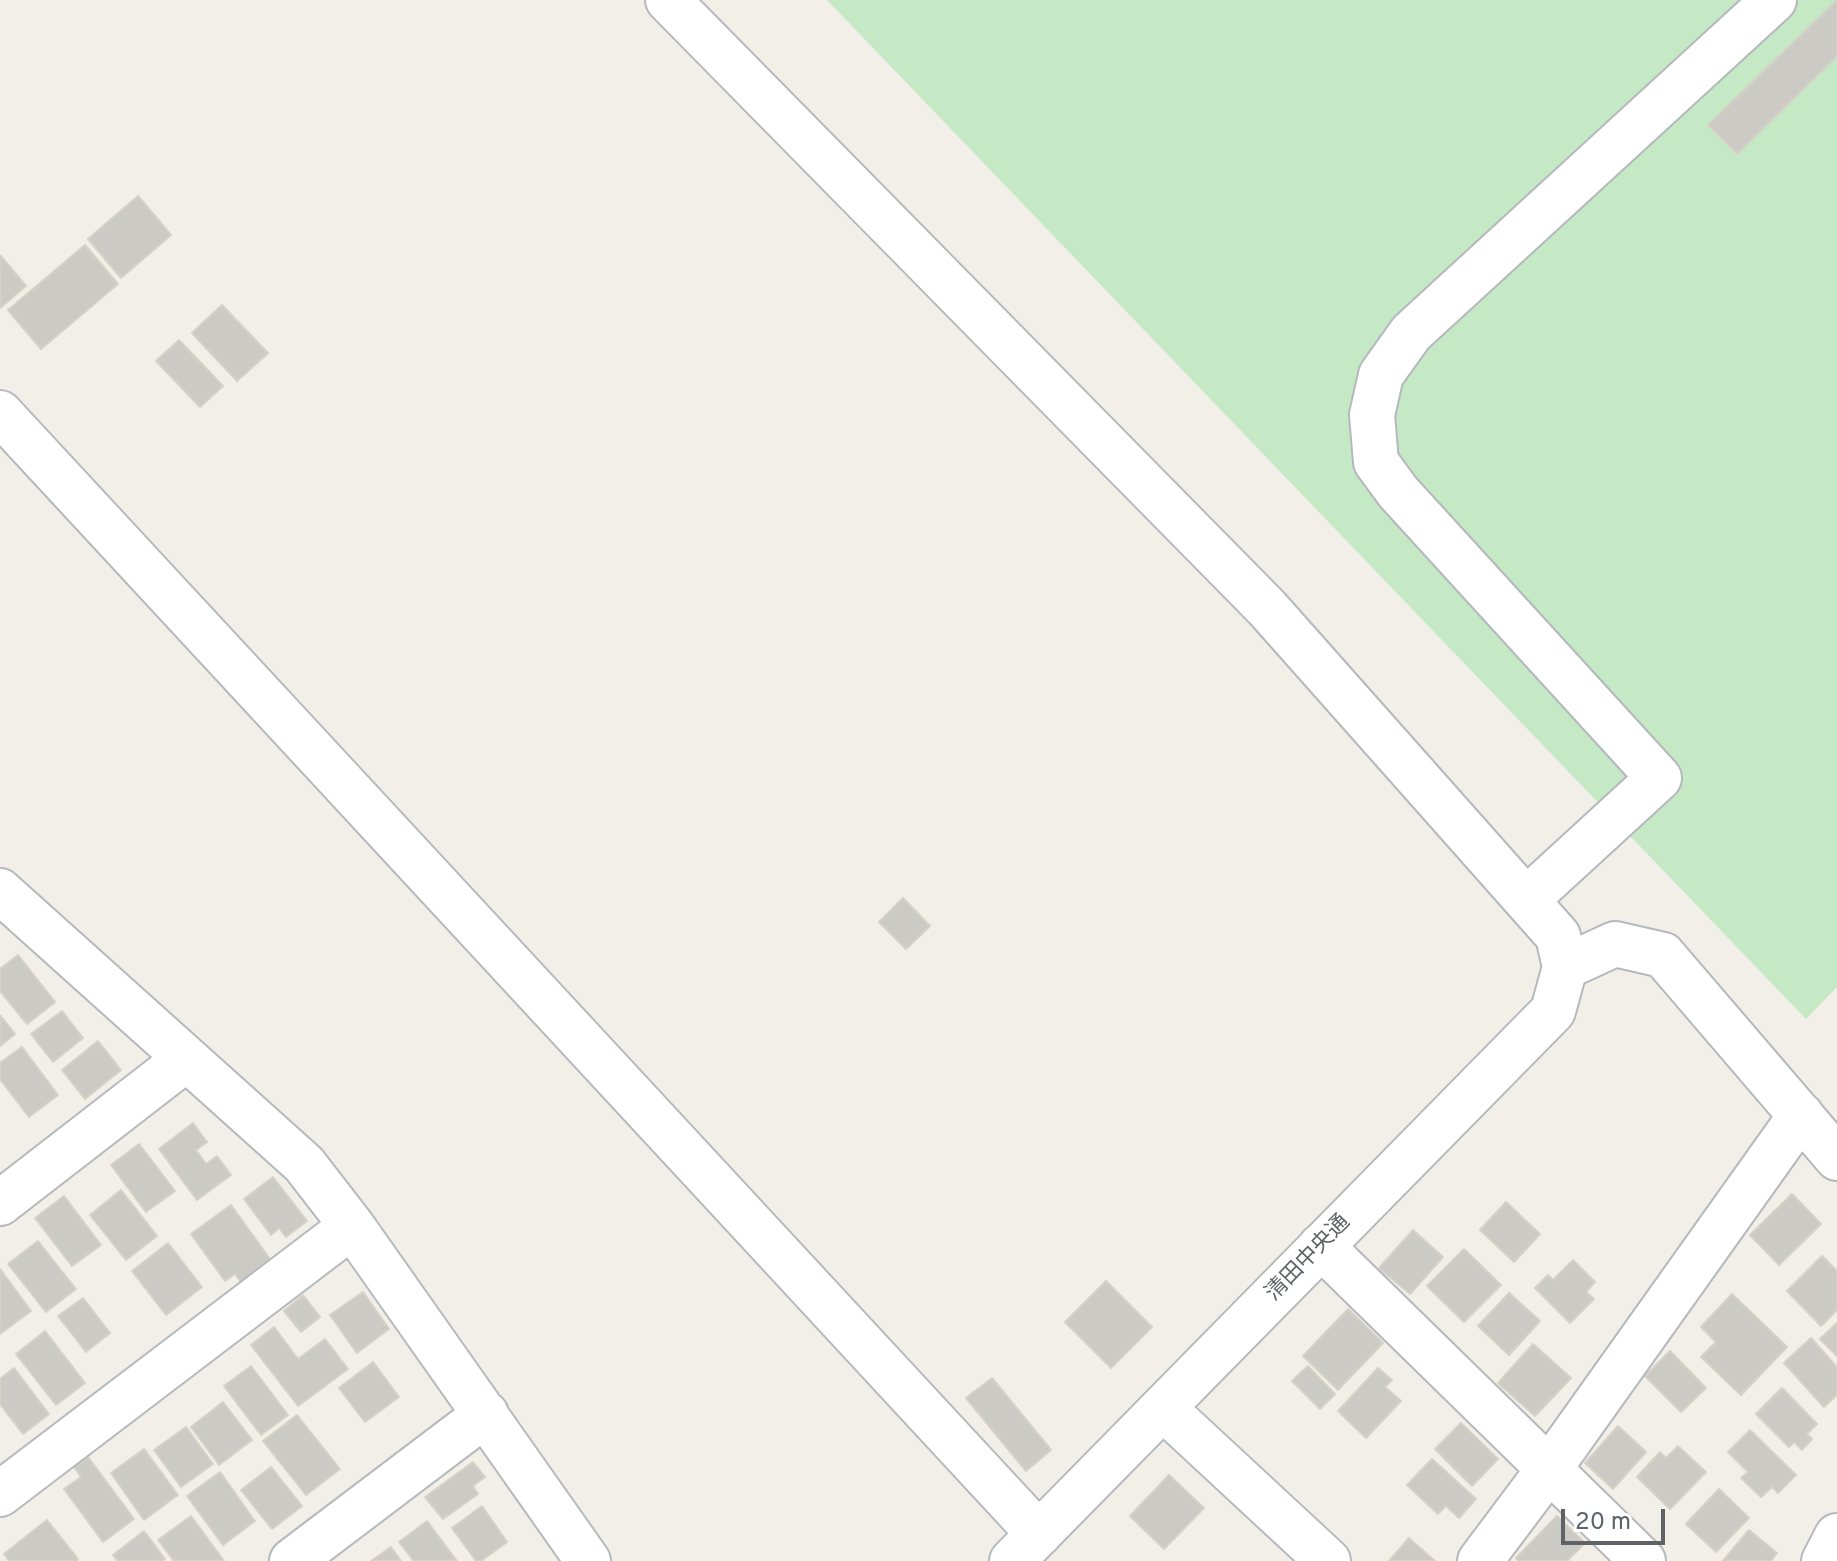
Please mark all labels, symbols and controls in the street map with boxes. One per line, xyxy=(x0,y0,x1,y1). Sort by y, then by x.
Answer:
street label: 清田中央通 xyxy=(1261,1210,1357,1308)
scale bar xyxy=(1565,1493,1669,1543)
text: 20 m xyxy=(1575,1508,1631,1538)

